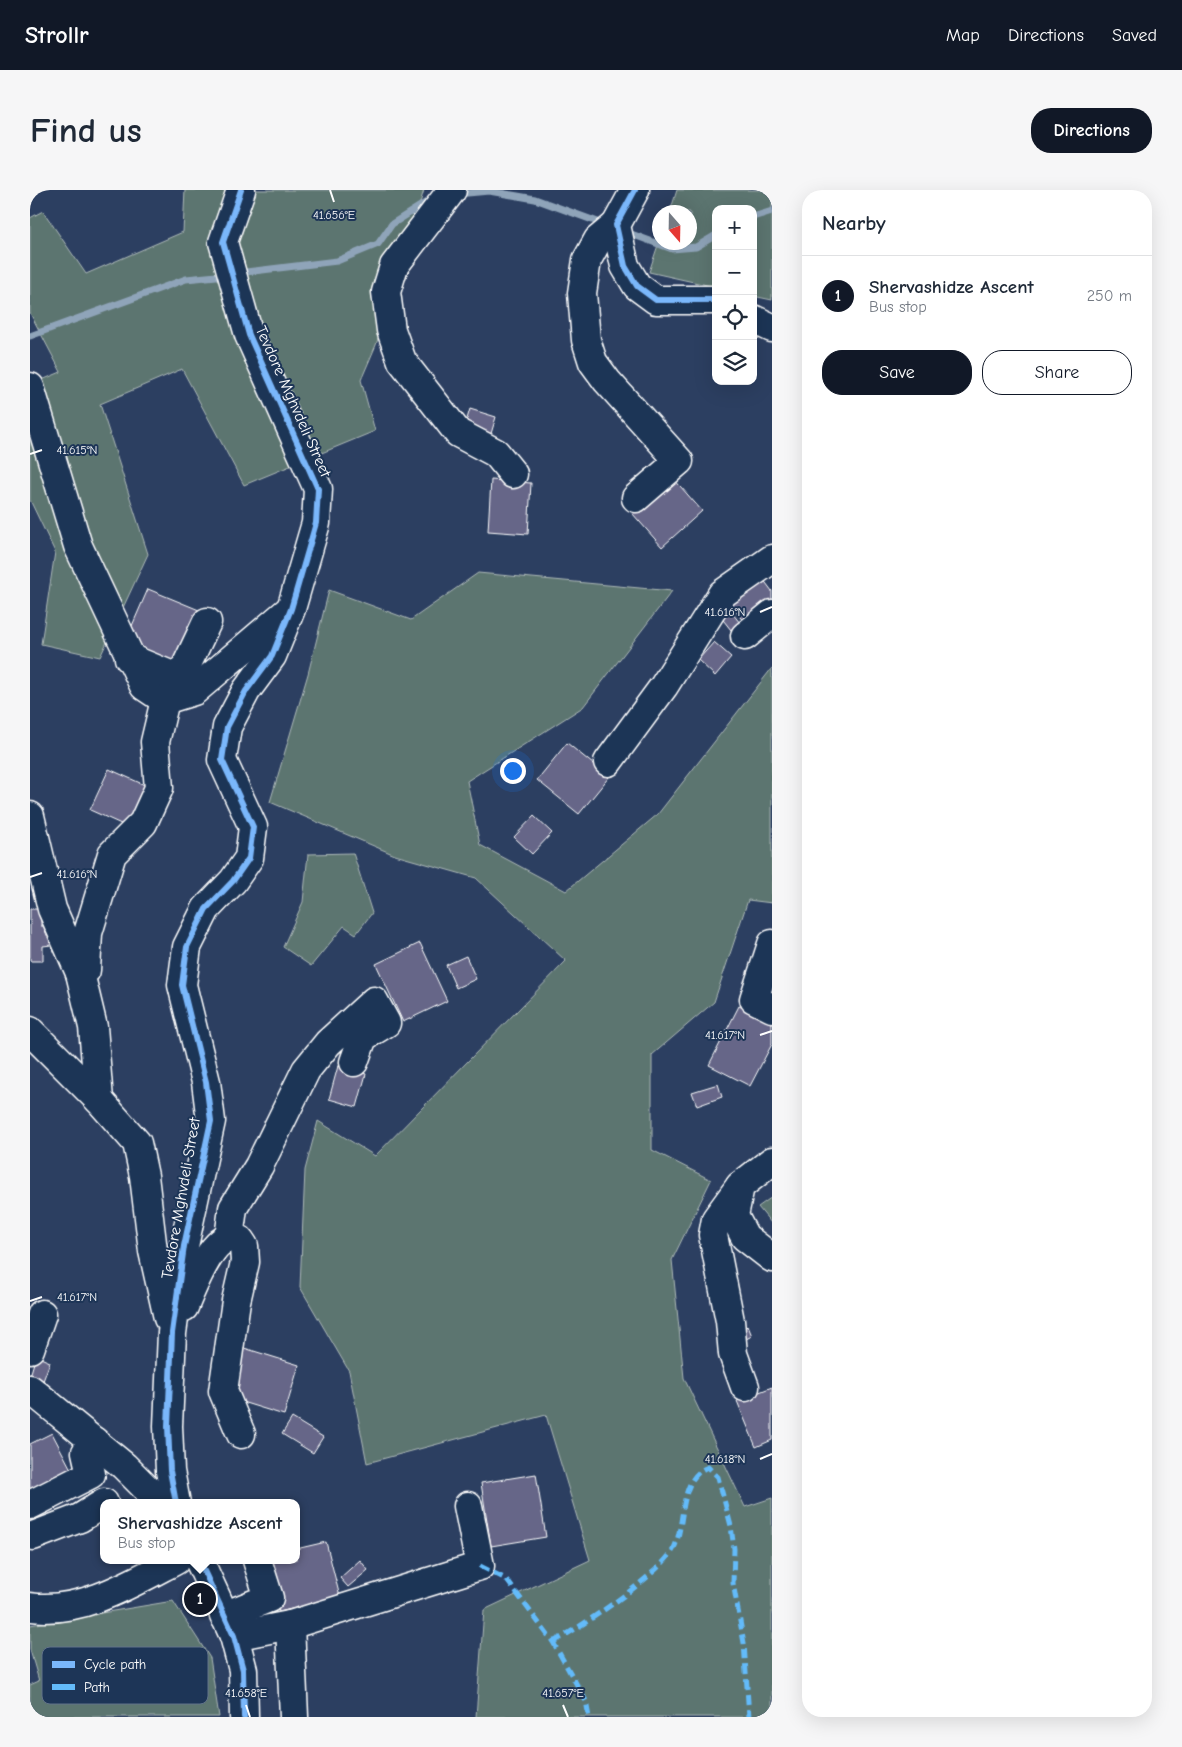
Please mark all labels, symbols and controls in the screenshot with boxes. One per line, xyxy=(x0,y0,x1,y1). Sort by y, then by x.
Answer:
text: Strollr xyxy=(25,21,89,49)
text: Map xyxy=(946,25,980,46)
text: Directions xyxy=(1008,25,1084,46)
text: Saved xyxy=(1112,25,1157,46)
button: Directions xyxy=(1031,108,1152,153)
text: Find us xyxy=(30,110,142,151)
north arrow xyxy=(652,205,697,250)
map controls xyxy=(712,205,757,385)
button: + xyxy=(712,205,757,250)
text: 41.656°E xyxy=(313,208,355,222)
text: Nearby xyxy=(822,211,886,235)
button: − xyxy=(712,250,757,295)
text: Shervashidze Ascent xyxy=(869,276,1034,298)
text: 1 xyxy=(835,287,841,305)
text: 250 m xyxy=(1087,287,1132,305)
button: locate xyxy=(712,295,757,340)
text: Bus stop xyxy=(869,298,927,316)
street label: Tevdore Mghvdeli Street xyxy=(252,323,335,480)
button: layers xyxy=(712,340,757,385)
button: Save xyxy=(822,350,972,395)
button: Share xyxy=(982,350,1132,395)
text: 41.615°N xyxy=(56,443,98,457)
text: 41.616°N xyxy=(704,605,746,619)
your location xyxy=(500,758,526,784)
text: 41.616°N xyxy=(56,867,98,881)
text: 41.617°N xyxy=(705,1028,745,1042)
street label: Tevdore Mghvdeli Street xyxy=(158,1116,204,1280)
text: 41.617°N xyxy=(57,1290,97,1304)
text: 41.618°N xyxy=(705,1452,745,1466)
popup xyxy=(100,1499,300,1564)
text: Shervashidze Ascent xyxy=(118,1512,282,1534)
text: Bus stop xyxy=(118,1534,175,1552)
pin: 1 xyxy=(184,1580,216,1618)
legend xyxy=(42,1647,208,1704)
text: Cycle path xyxy=(84,1656,146,1673)
text: Path xyxy=(84,1679,110,1696)
text: 41.658°E xyxy=(225,1686,267,1700)
text: 41.657°E xyxy=(542,1686,584,1700)

